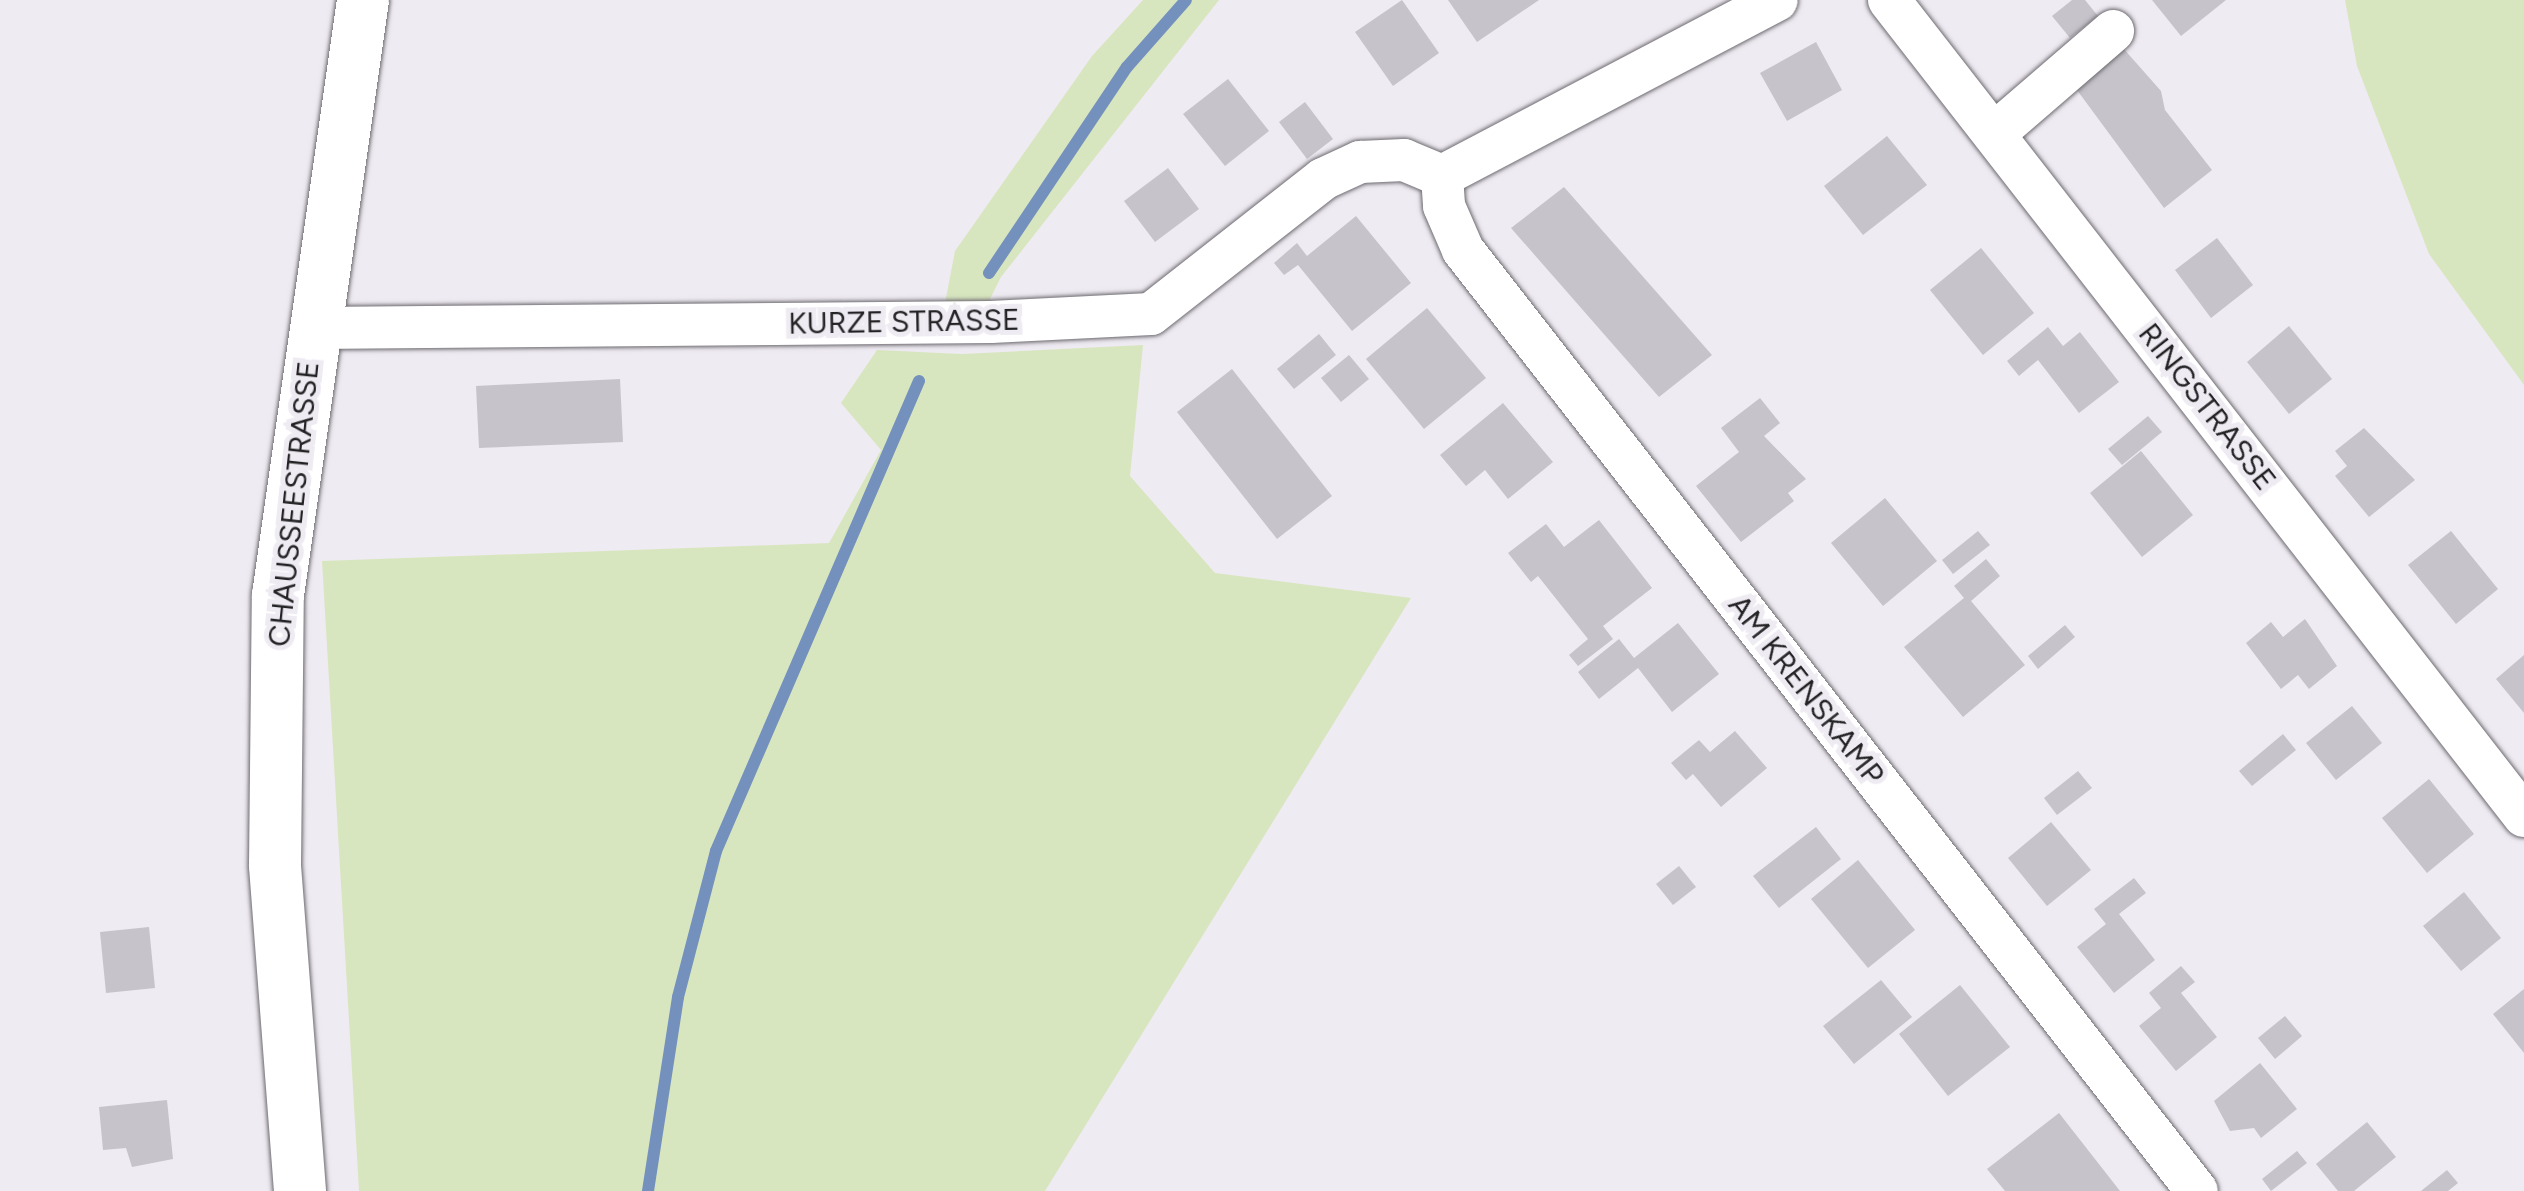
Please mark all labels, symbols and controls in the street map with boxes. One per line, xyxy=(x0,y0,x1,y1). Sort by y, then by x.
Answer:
street label: KURZE STRASSE xyxy=(788,302,1020,342)
street label: RINGSTRASSE xyxy=(2131,316,2283,498)
street label: CHAUSSEESTRASSE xyxy=(261,360,327,648)
street label: AM KRENSKAMP xyxy=(1721,588,1891,792)

